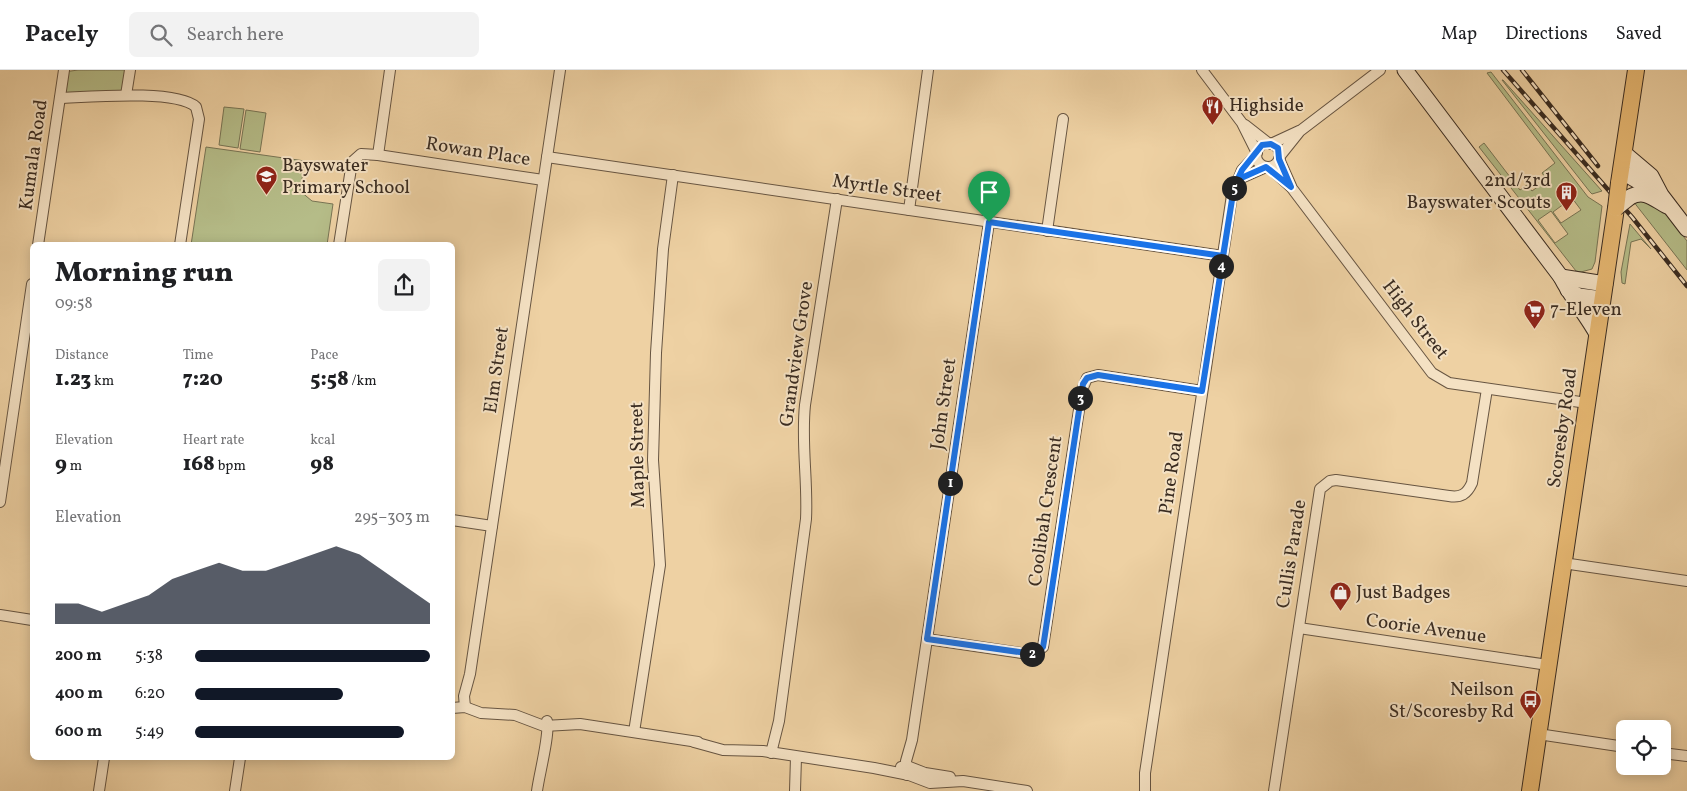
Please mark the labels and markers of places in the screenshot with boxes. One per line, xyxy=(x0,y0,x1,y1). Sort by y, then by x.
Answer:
place label: Highside xyxy=(1229,93,1304,119)
restaurant icon: Highside xyxy=(1201,94,1225,125)
place label: Bayswater Primary School xyxy=(282,153,410,201)
school or university icon: Bayswater Primary School xyxy=(254,165,278,196)
place label: 2nd/3rd Bayswater Scouts xyxy=(1407,168,1551,216)
pin xyxy=(968,171,1010,222)
pin: 5 xyxy=(1222,176,1246,200)
building icon: 2nd/3rd Bayswater Scouts xyxy=(1555,180,1579,211)
pin: 4 xyxy=(1208,254,1234,278)
place label: 7-Eleven xyxy=(1550,297,1622,323)
supermarket icon: 7-Eleven xyxy=(1522,298,1546,329)
pin: 3 xyxy=(1068,386,1092,410)
pin: 1 xyxy=(938,470,962,496)
place label: Just Badges xyxy=(1356,580,1450,606)
shop icon: Just Badges xyxy=(1328,581,1352,612)
pin: 2 xyxy=(1020,642,1044,666)
place label: Neilson St/Scoresby Rd xyxy=(1389,677,1514,725)
bus stop icon: Neilson St/Scoresby Rd xyxy=(1518,689,1542,720)

